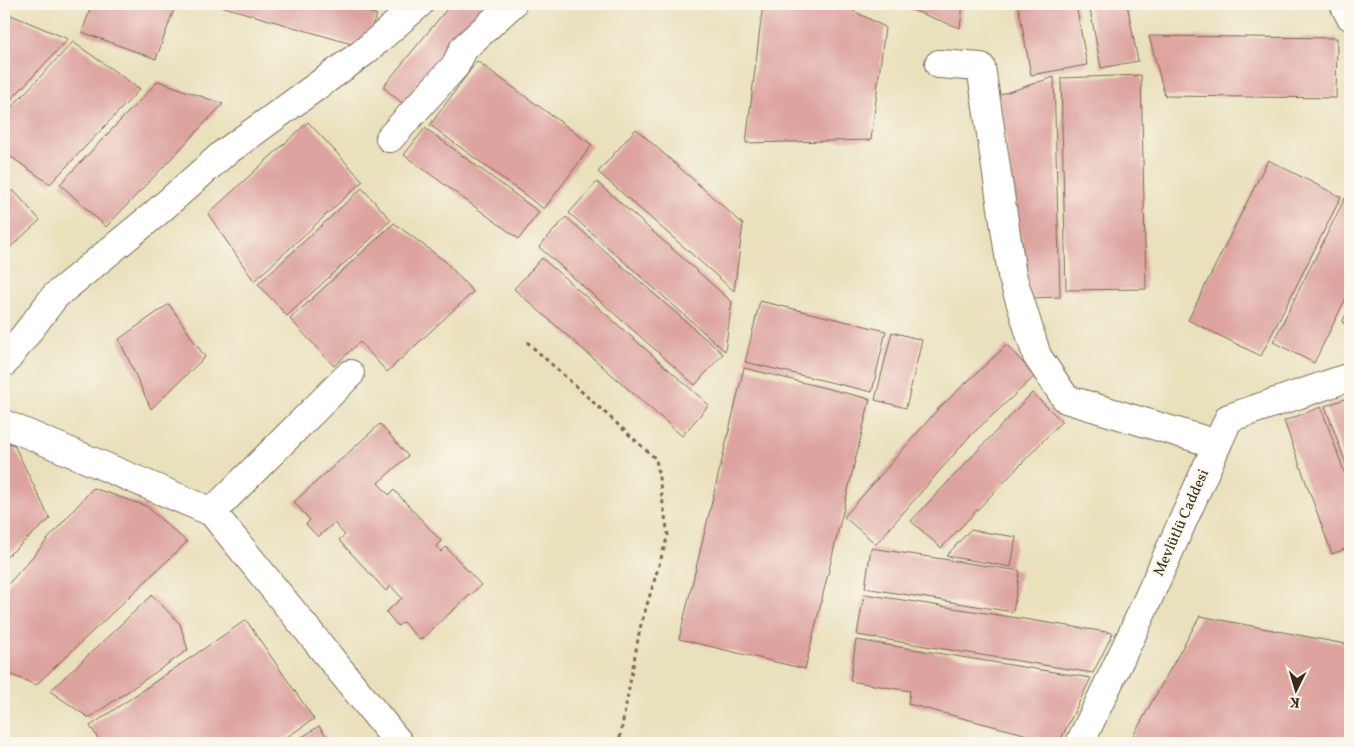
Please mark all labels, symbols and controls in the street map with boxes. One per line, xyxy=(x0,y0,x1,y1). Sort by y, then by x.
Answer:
street label: Mevlütlü Caddesi xyxy=(1149,466,1215,580)
north arrow xyxy=(1272,664,1322,714)
text: K xyxy=(1289,692,1301,711)

